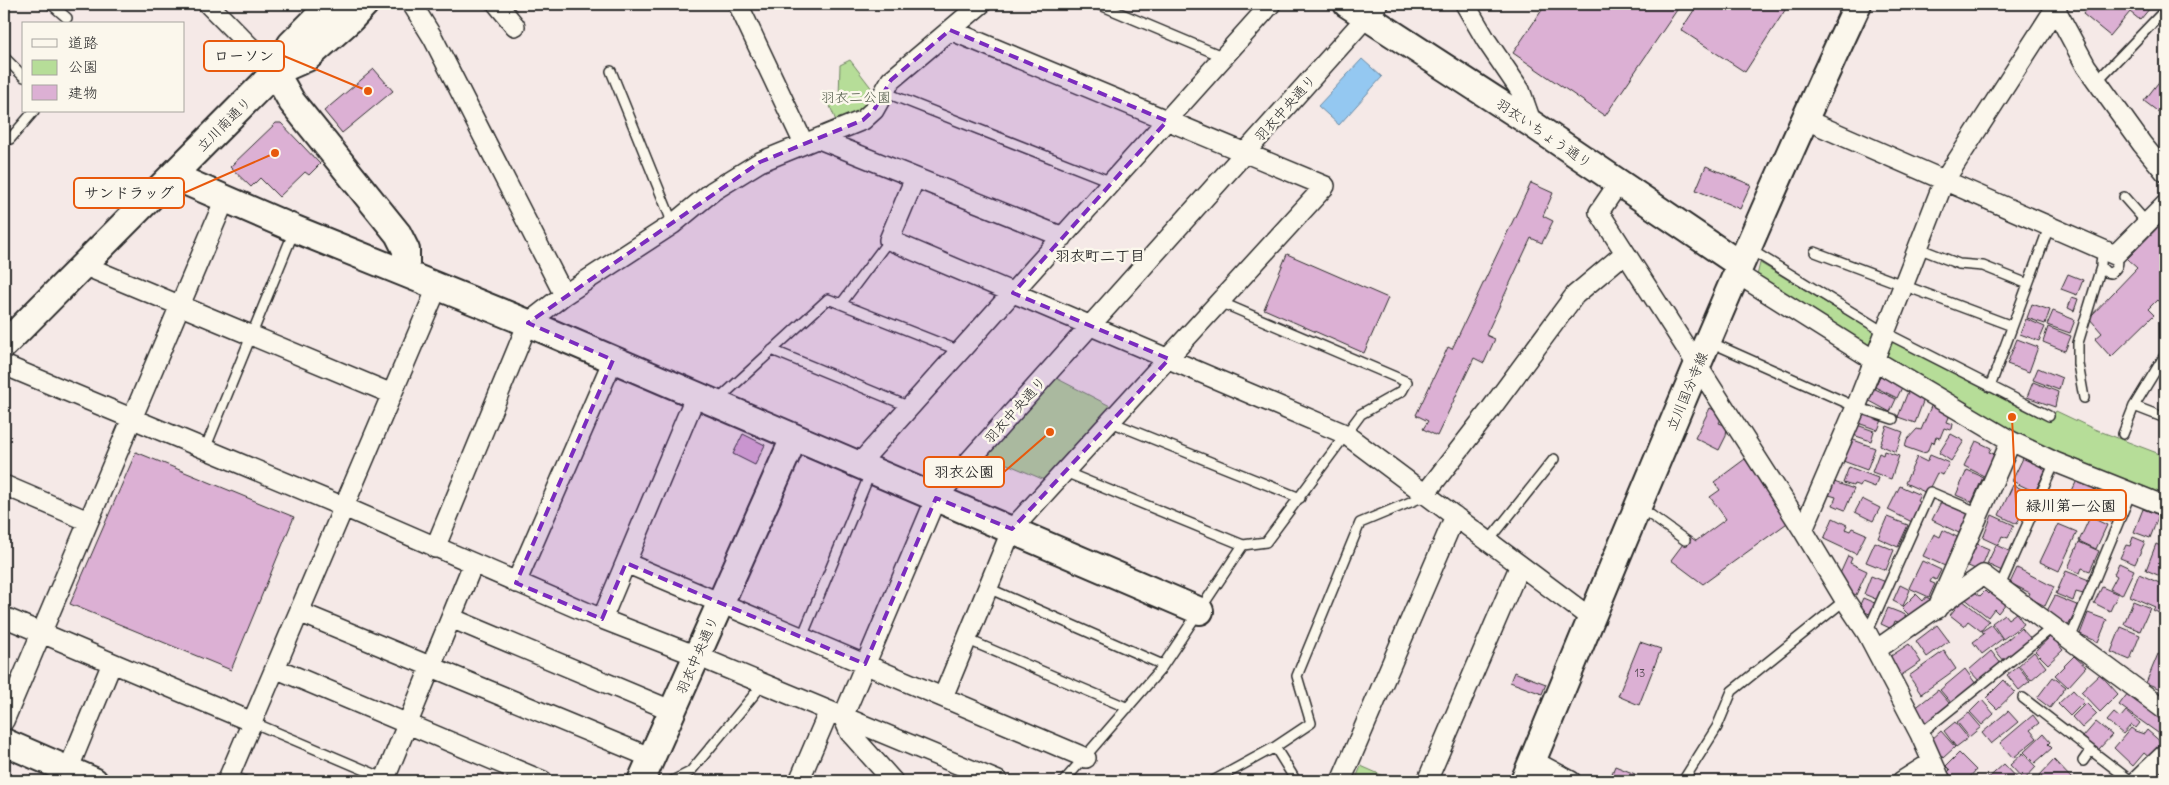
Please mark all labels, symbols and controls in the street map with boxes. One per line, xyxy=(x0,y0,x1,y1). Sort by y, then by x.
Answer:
legend xyxy=(22,22,185,112)
text: 道路 xyxy=(68,33,98,52)
callout: ローソン xyxy=(204,41,284,71)
text: ローソン xyxy=(214,46,274,65)
text: 公園 xyxy=(68,57,98,76)
street label: 羽衣中央通り xyxy=(1250,71,1320,145)
text: 建物 xyxy=(68,83,98,102)
park label: 羽衣二公園 xyxy=(821,88,891,106)
street label: 立川南通り xyxy=(193,93,255,155)
street label: 羽衣いちょう通り xyxy=(1493,94,1595,172)
callout: サンドラッグ xyxy=(74,178,184,208)
text: サンドラッグ xyxy=(84,183,174,202)
district label: 羽衣町二丁目 xyxy=(1055,246,1145,265)
street label: 立川国分寺線 xyxy=(1662,349,1712,433)
street label: 羽衣中央通り xyxy=(980,373,1050,447)
callout: 羽衣公園 xyxy=(924,457,1004,487)
text: 羽衣公園 xyxy=(934,462,994,481)
callout: 緑川第一公園 xyxy=(2016,490,2126,520)
text: 緑川第一公園 xyxy=(2026,496,2116,515)
street label: 羽衣中央通り xyxy=(672,613,722,697)
house number: 13 xyxy=(1635,666,1645,680)

